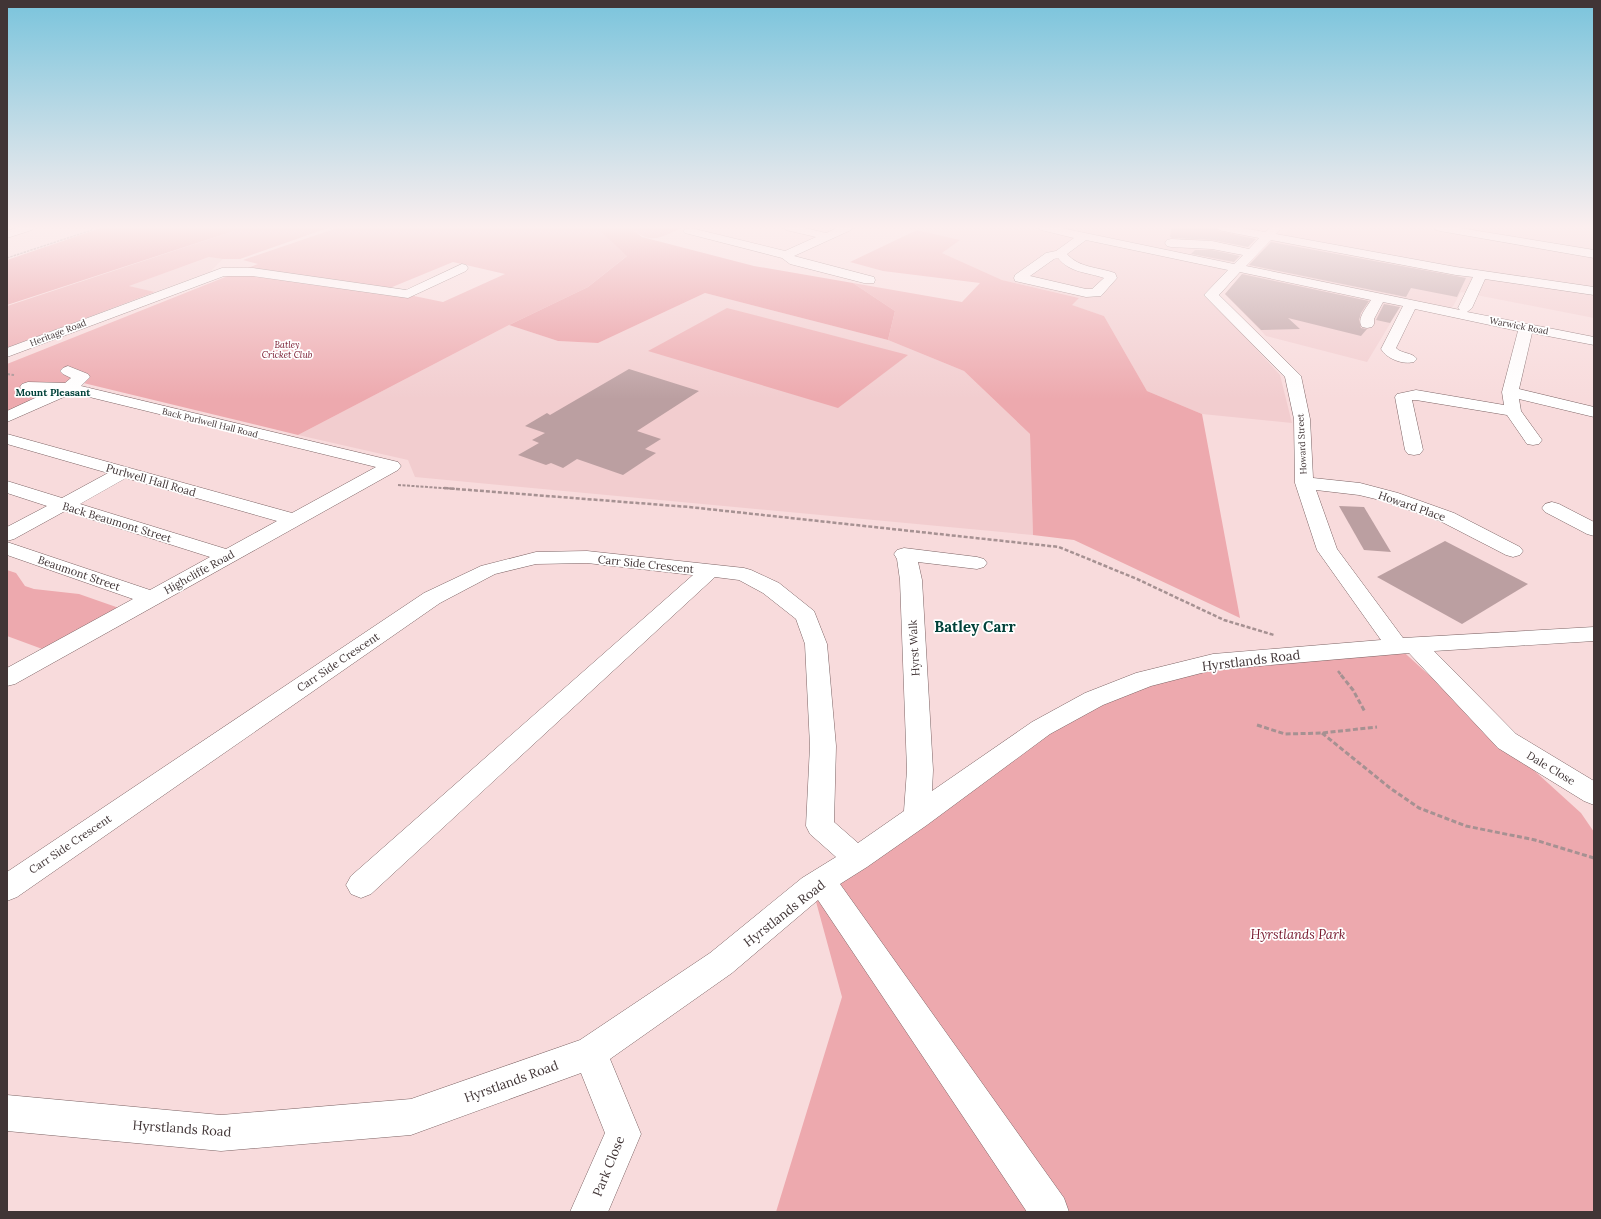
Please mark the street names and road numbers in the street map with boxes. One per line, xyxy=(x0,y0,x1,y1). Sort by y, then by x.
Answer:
street label: Warwick Road xyxy=(1489,314,1550,337)
street label: Heritage Road xyxy=(28,317,88,348)
street label: Back Purlwell Hall Road xyxy=(161,405,260,440)
street label: Howard Street xyxy=(1294,413,1309,475)
street label: Purlwell Hall Road xyxy=(104,460,198,500)
street label: Howard Place xyxy=(1377,488,1448,524)
street label: Back Beaumont Street xyxy=(61,499,174,545)
street label: Highcliffe Road xyxy=(161,547,237,597)
street label: Beaumont Street xyxy=(36,552,123,594)
street label: Carr Side Crescent xyxy=(597,552,695,576)
street label: Hyrst Walk xyxy=(906,619,922,676)
street label: Carr Side Crescent xyxy=(294,629,383,695)
street label: Hyrstlands Road xyxy=(1201,646,1301,675)
street label: Dale Close xyxy=(1524,748,1578,788)
street label: Carr Side Crescent xyxy=(26,811,115,877)
street label: Hyrstlands Road xyxy=(740,876,829,951)
street label: Hyrstlands Road xyxy=(462,1056,561,1106)
street label: Hyrstlands Road xyxy=(132,1117,232,1140)
street label: Park Close xyxy=(589,1133,628,1199)

